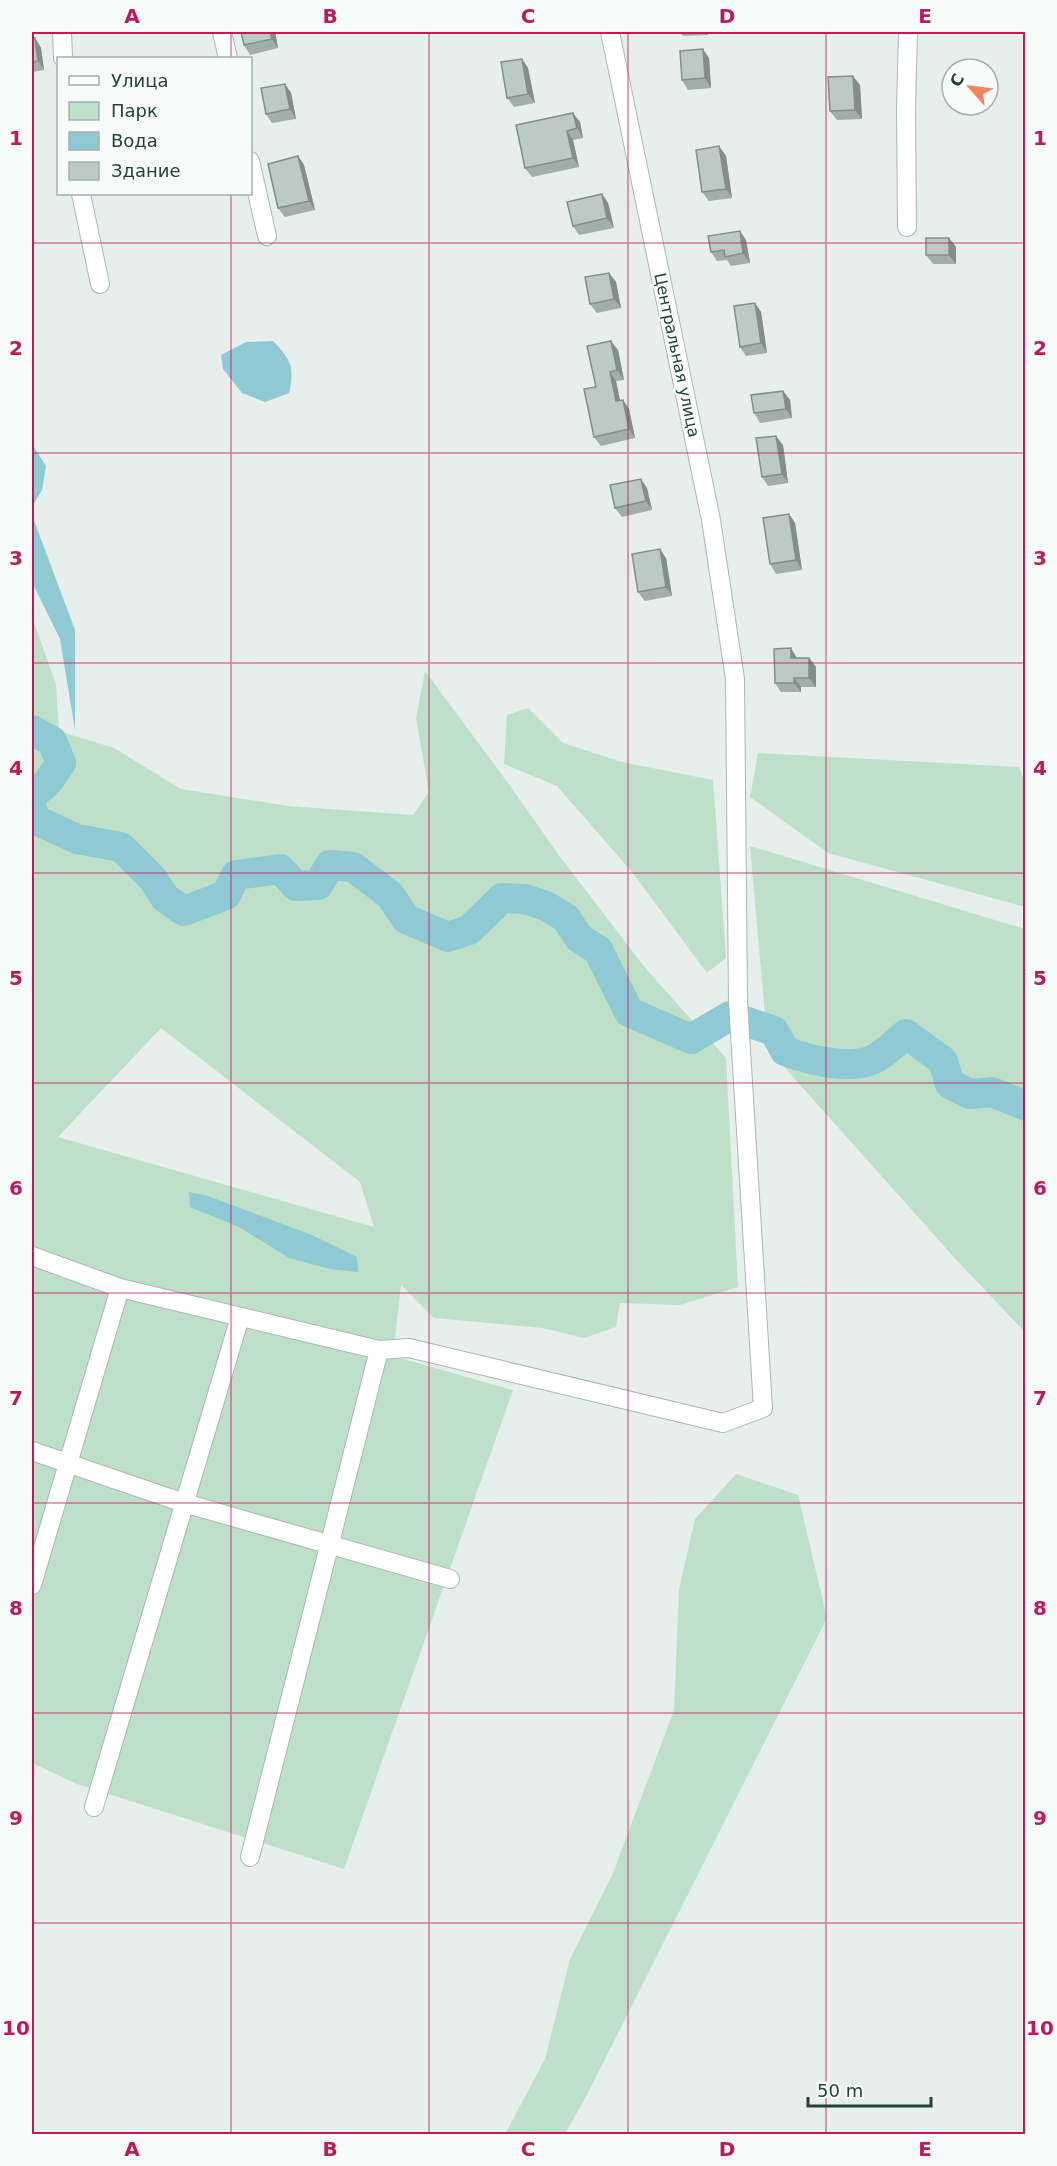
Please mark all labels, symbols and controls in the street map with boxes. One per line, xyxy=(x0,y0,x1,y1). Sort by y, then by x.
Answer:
text: A xyxy=(124,4,140,28)
text: B xyxy=(322,4,338,28)
text: C xyxy=(521,4,535,28)
text: D xyxy=(719,4,735,28)
text: E xyxy=(918,4,932,28)
legend xyxy=(57,57,252,195)
north arrow xyxy=(940,57,1000,117)
text: Улица xyxy=(111,70,168,91)
text: С xyxy=(946,71,968,90)
text: Парк xyxy=(111,100,158,121)
text: 1 xyxy=(9,126,23,150)
text: 1 xyxy=(1033,126,1047,150)
text: Вода xyxy=(111,130,158,151)
text: Здание xyxy=(111,160,181,181)
street label: Центральная улица xyxy=(650,271,704,439)
text: 2 xyxy=(9,336,23,360)
text: 2 xyxy=(1033,336,1047,360)
text: 3 xyxy=(9,546,23,570)
text: 3 xyxy=(1033,546,1047,570)
text: 4 xyxy=(9,756,23,780)
text: 4 xyxy=(1033,756,1047,780)
text: 5 xyxy=(9,966,23,990)
text: 5 xyxy=(1033,966,1047,990)
text: 6 xyxy=(9,1176,23,1200)
text: 6 xyxy=(1033,1176,1047,1200)
text: 7 xyxy=(9,1386,23,1410)
text: 7 xyxy=(1033,1386,1047,1410)
text: 8 xyxy=(9,1596,23,1620)
text: 8 xyxy=(1033,1596,1047,1620)
text: 9 xyxy=(9,1806,23,1830)
text: 9 xyxy=(1033,1806,1047,1830)
text: 10 xyxy=(2,2016,30,2040)
text: 10 xyxy=(1026,2016,1054,2040)
scale bar xyxy=(808,2070,931,2108)
text: 50 m xyxy=(817,2080,863,2101)
text: A xyxy=(124,2137,140,2161)
text: B xyxy=(322,2137,338,2161)
text: C xyxy=(521,2137,535,2161)
text: D xyxy=(719,2137,735,2161)
text: E xyxy=(918,2137,932,2161)

